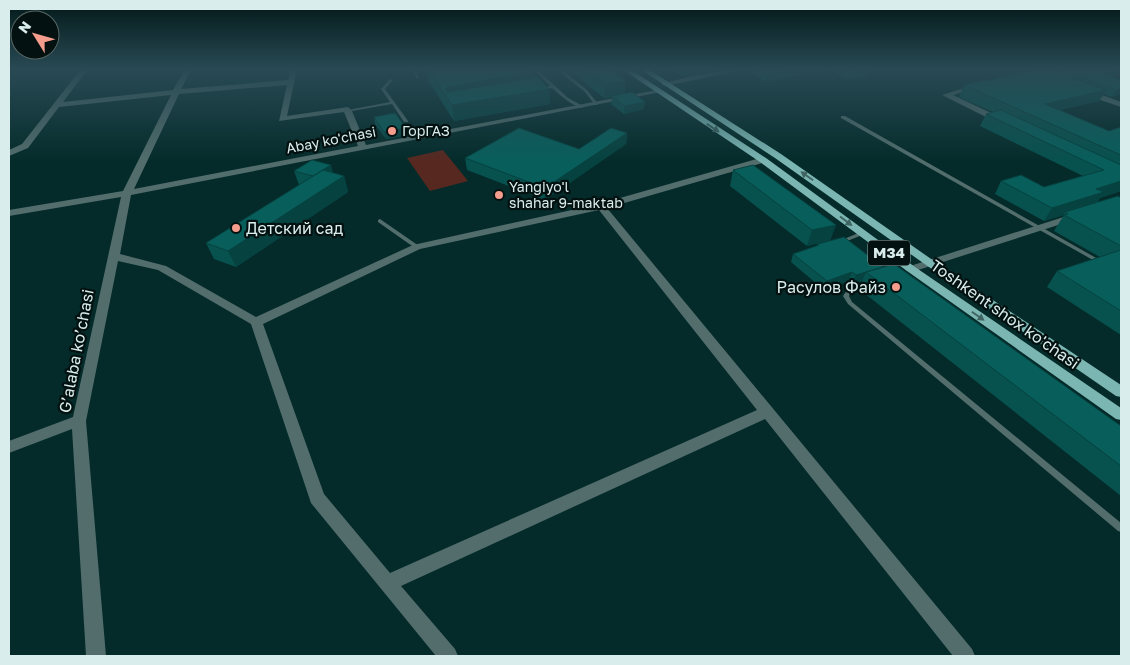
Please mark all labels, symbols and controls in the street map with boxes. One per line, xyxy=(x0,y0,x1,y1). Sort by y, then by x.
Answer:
north arrow xyxy=(10,10,60,60)
text: N xyxy=(14,18,34,36)
street label: Abay ko'chasi xyxy=(285,122,377,157)
place label: ГорГАЗ xyxy=(402,122,450,139)
one-way arrow xyxy=(706,123,720,133)
marker: ГорГАЗ xyxy=(386,125,398,137)
one-way arrow xyxy=(800,171,813,181)
place label: Yangiyo'l shahar 9-maktab xyxy=(509,178,623,211)
marker: Yangiyo'l shahar 9-maktab xyxy=(493,189,505,201)
one-way arrow xyxy=(839,215,852,226)
place label: Детский сад xyxy=(246,218,344,238)
marker: Детский сад xyxy=(230,222,242,234)
road number: M34 xyxy=(868,240,910,266)
street label: Toshkent shox ko'chasi xyxy=(927,255,1083,373)
place label: Расулов Файз xyxy=(776,277,886,297)
marker: Расулов Файз xyxy=(890,281,902,293)
street label: G’alaba ko’chasi xyxy=(54,287,98,415)
one-way arrow xyxy=(971,311,985,321)

